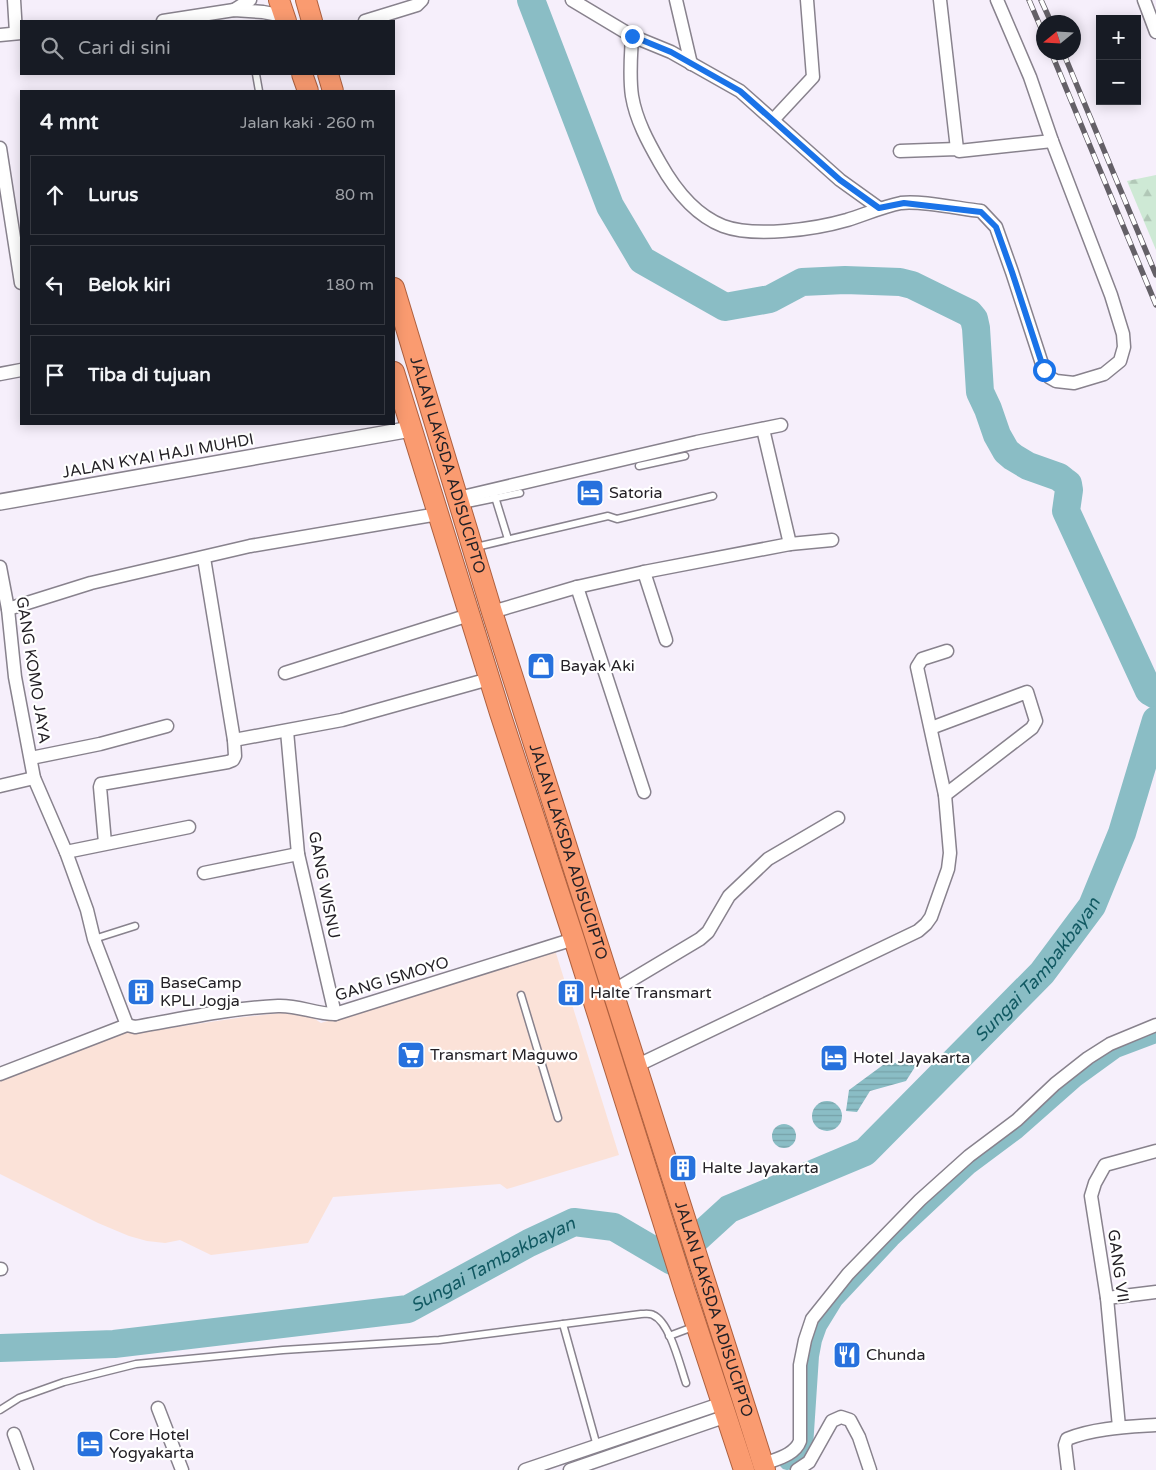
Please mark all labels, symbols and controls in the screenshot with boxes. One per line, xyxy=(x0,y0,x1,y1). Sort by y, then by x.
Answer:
north arrow xyxy=(1036,15,1081,60)
map controls xyxy=(1096,15,1141,105)
button: + xyxy=(1096,15,1141,60)
search box xyxy=(20,20,395,75)
route end xyxy=(621,25,644,48)
icon: search xyxy=(38,34,66,62)
text: Cari di sini xyxy=(78,37,171,59)
button: − xyxy=(1096,60,1141,105)
text: 4 mnt xyxy=(40,110,99,135)
text: Jalan kaki · 260 m xyxy=(240,113,375,133)
icon: ahead xyxy=(41,181,69,209)
text: Lurus xyxy=(88,184,138,206)
text: 80 m xyxy=(335,185,374,205)
icon: left xyxy=(41,271,69,299)
text: Belok kiri xyxy=(88,274,171,296)
text: 180 m xyxy=(325,275,374,295)
street label: JALAN LAKSDA ADISUCIPTO xyxy=(405,354,490,576)
route start xyxy=(1033,359,1056,382)
icon: arrive xyxy=(41,361,69,389)
text: Tiba di tujuan xyxy=(88,364,211,386)
street label: JALAN KYAI HAJI MUHDI xyxy=(61,429,255,483)
hotel icon: Satoria xyxy=(575,478,605,508)
place label: Satoria xyxy=(609,483,663,503)
street label: GANG KOMO JAYA xyxy=(11,595,55,745)
shop icon: Bayak Aki xyxy=(526,651,556,681)
place label: Bayak Aki xyxy=(560,656,635,676)
street label: JALAN LAKSDA ADISUCIPTO xyxy=(524,741,612,962)
street label: GANG WISNU xyxy=(304,830,344,940)
water label: Sungai Tambakbayan xyxy=(969,894,1105,1046)
street label: GANG ISMOYO xyxy=(333,952,451,1006)
place label: BaseCamp KPLI Jogja xyxy=(160,973,242,1011)
building icon: BaseCamp KPLI Jogja xyxy=(126,977,156,1007)
building icon: Halte Transmart xyxy=(556,978,586,1008)
place label: Halte Transmart xyxy=(590,983,712,1003)
supermarket icon: Transmart Maguwo xyxy=(396,1040,426,1070)
hotel icon: Hotel Jayakarta xyxy=(819,1043,849,1073)
place label: Transmart Maguwo xyxy=(430,1045,578,1065)
place label: Hotel Jayakarta xyxy=(853,1048,970,1068)
building icon: Halte Jayakarta xyxy=(668,1153,698,1183)
place label: Halte Jayakarta xyxy=(702,1158,819,1178)
street label: JALAN LAKSDA ADISUCIPTO xyxy=(670,1198,758,1420)
water label: Sungai Tambakbayan xyxy=(407,1212,579,1317)
street label: GANG VII xyxy=(1103,1228,1133,1304)
restaurant icon: Chunda xyxy=(832,1340,862,1370)
place label: Chunda xyxy=(866,1345,925,1365)
place label: Core Hotel Yogyakarta xyxy=(109,1425,194,1463)
hotel icon: Core Hotel Yogyakarta xyxy=(75,1429,105,1459)

